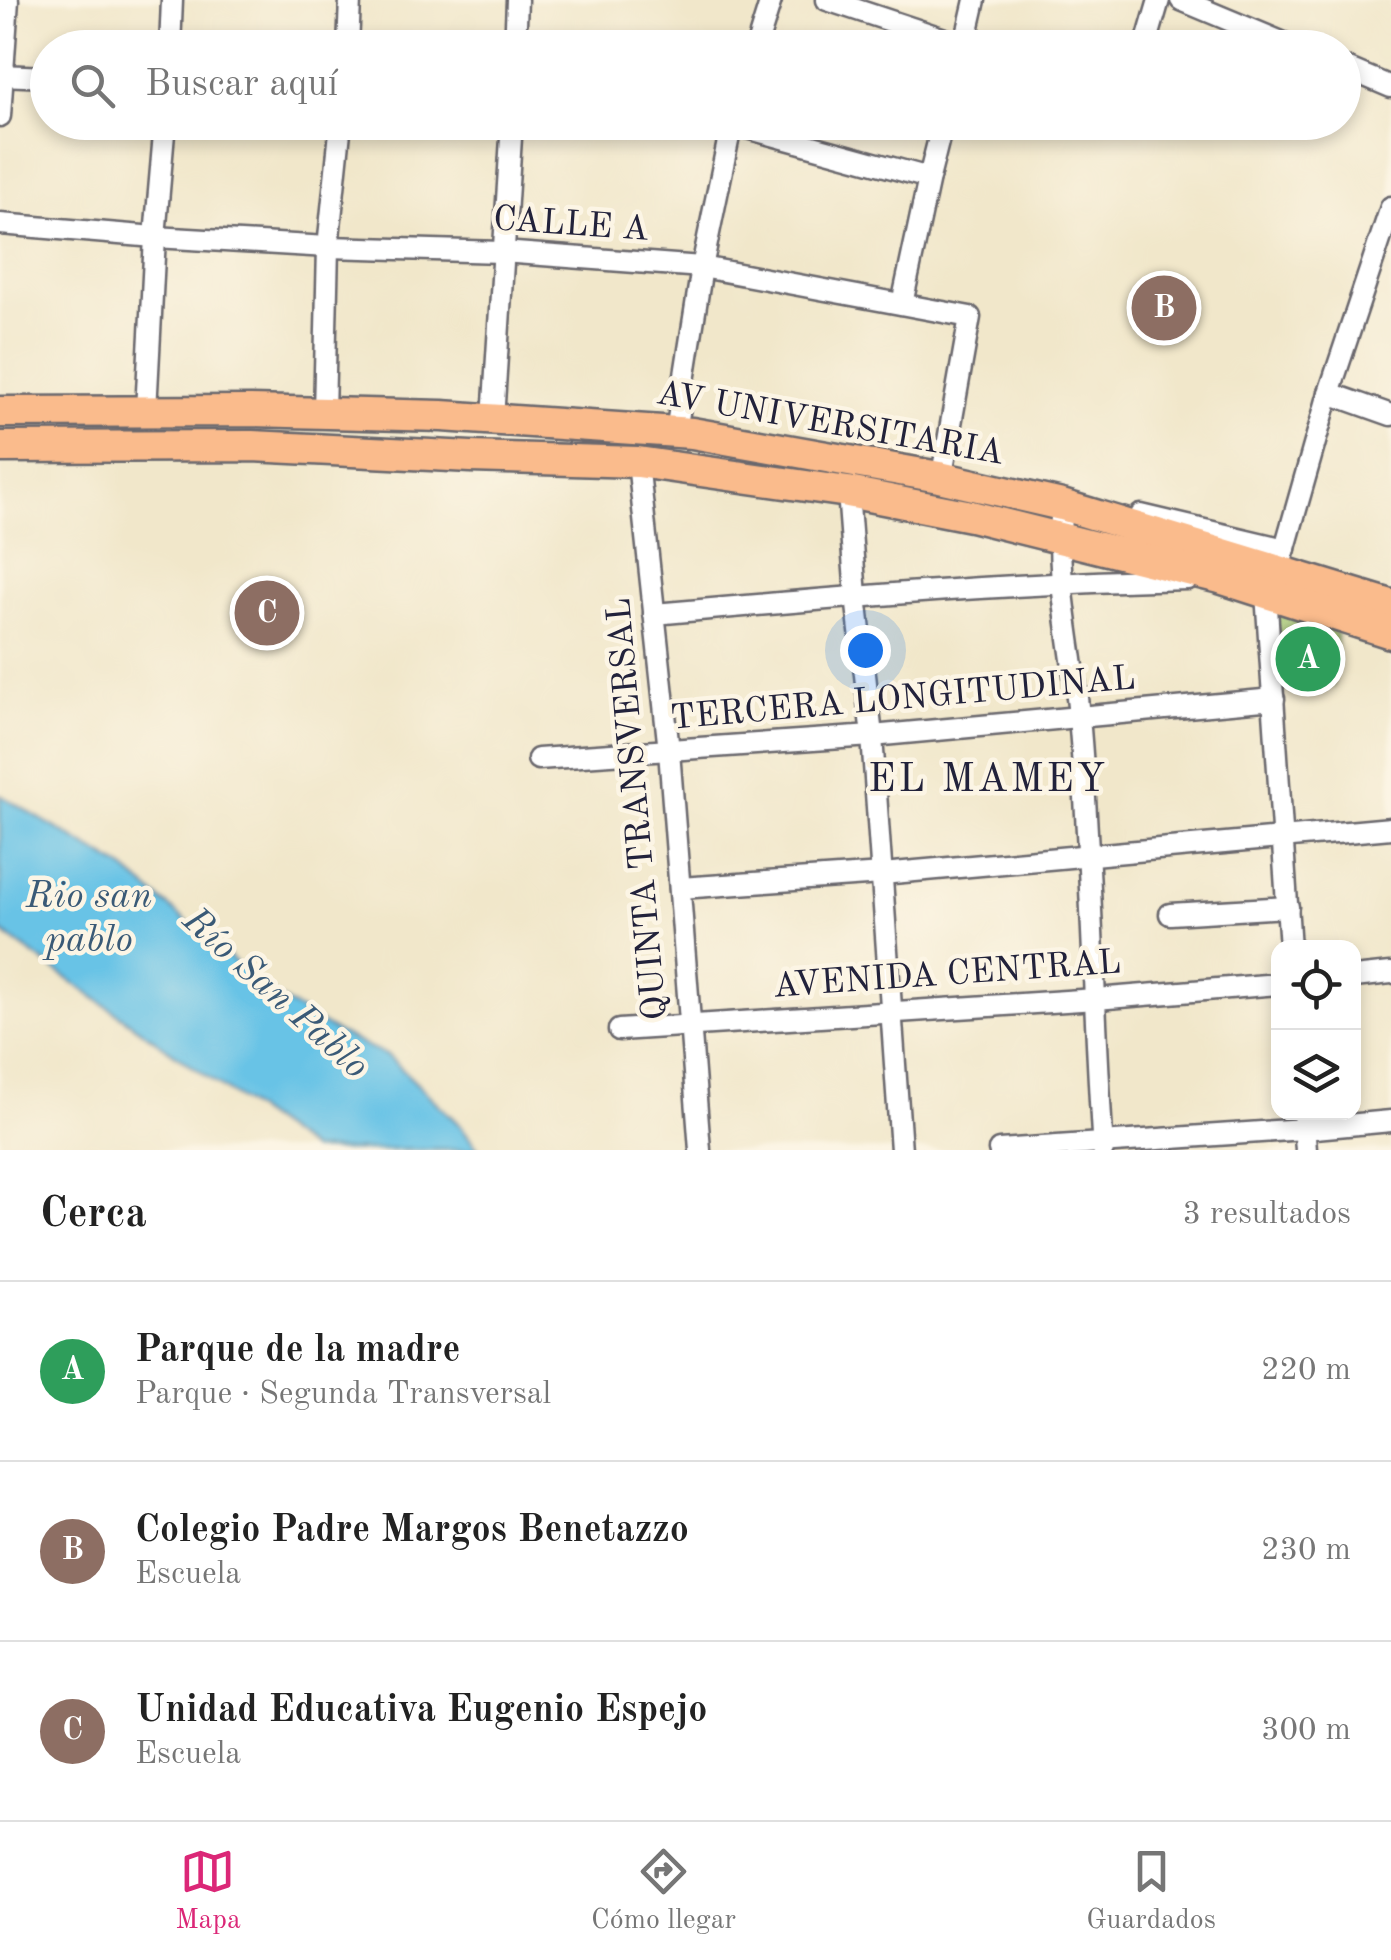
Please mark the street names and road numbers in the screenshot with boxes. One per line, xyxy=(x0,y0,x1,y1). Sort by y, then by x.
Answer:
street label: CALLE A xyxy=(492,202,650,248)
street label: AV UNIVERSITARIA xyxy=(654,376,1006,472)
street label: QUINTA TRANSVERSAL xyxy=(602,596,674,1022)
street label: TERCERA LONGITUDINAL xyxy=(669,661,1137,737)
street label: AVENIDA CENTRAL xyxy=(772,945,1122,1005)

